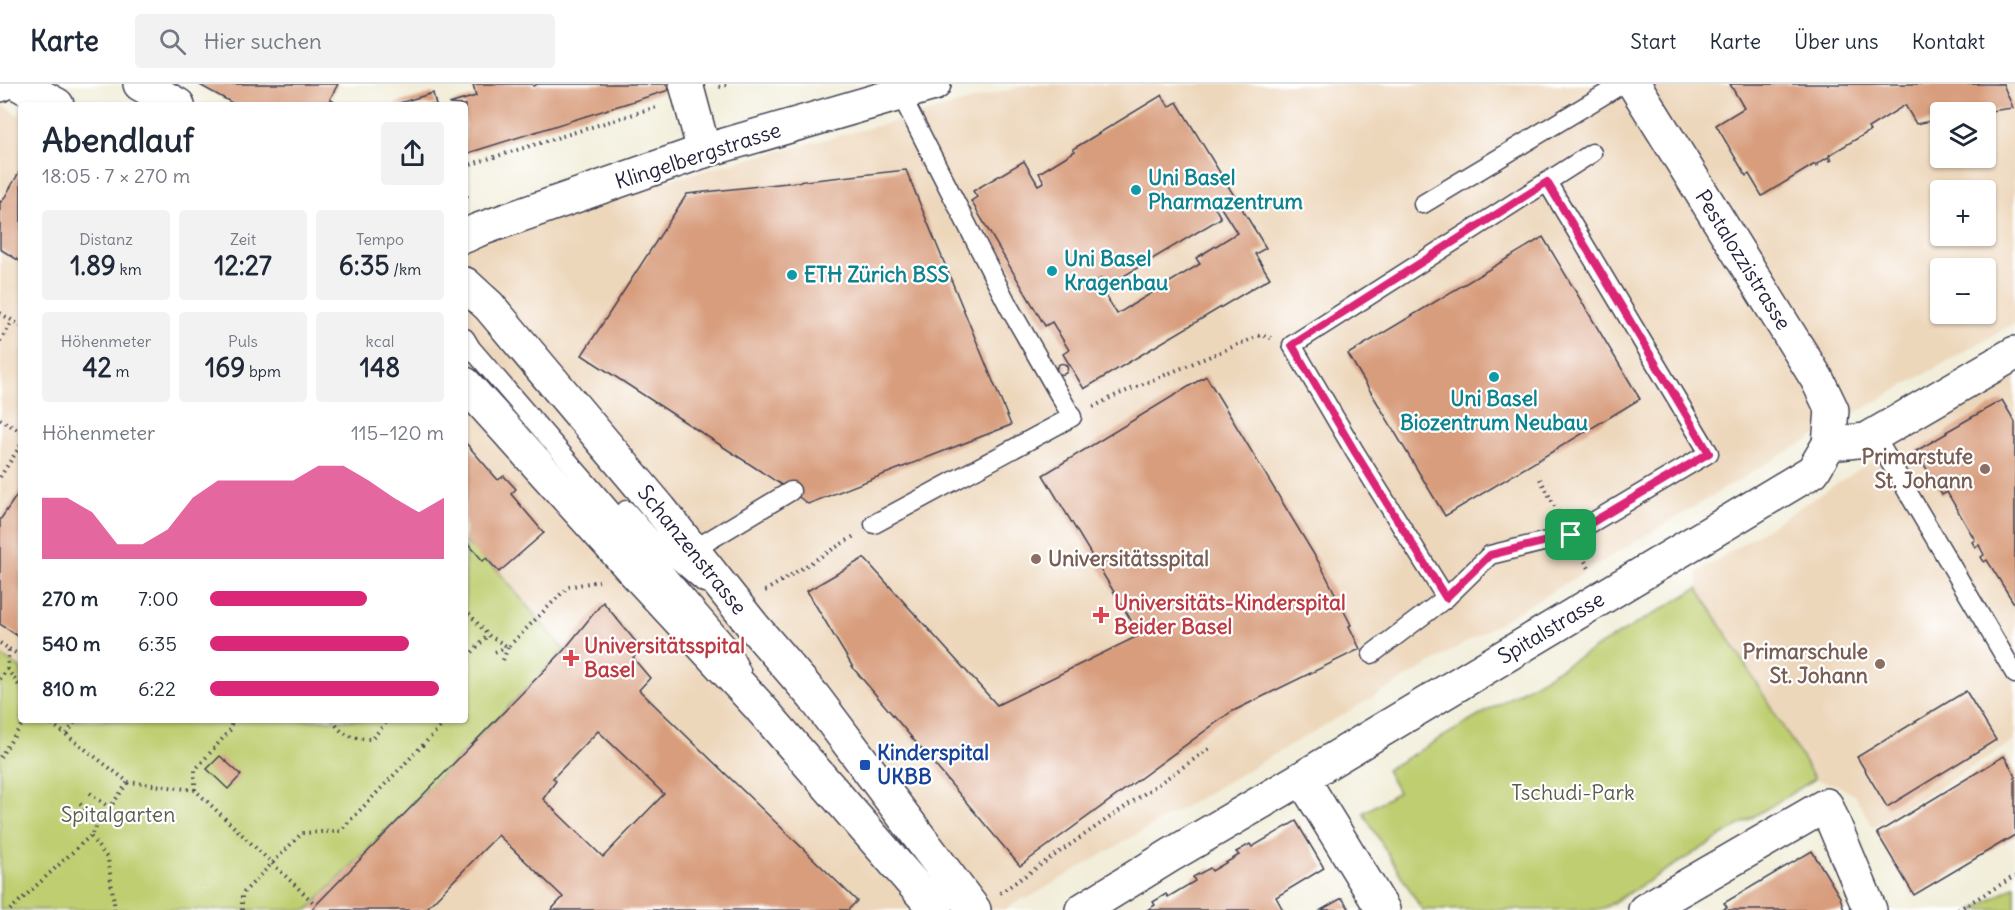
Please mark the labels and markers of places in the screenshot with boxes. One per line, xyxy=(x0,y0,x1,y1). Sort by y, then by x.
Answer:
place label: Uni Basel Pharmazentrum xyxy=(1148,164,1304,215)
marker: Uni Basel Pharmazentrum xyxy=(1129,183,1143,197)
place label: Uni Basel Kragenbau xyxy=(1064,245,1168,296)
place label: ETH Zürich BSS xyxy=(804,261,950,288)
marker: Uni Basel Kragenbau xyxy=(1045,264,1059,278)
marker: ETH Zürich BSS xyxy=(785,268,799,282)
marker: Uni Basel Biozentrum Neubau xyxy=(1487,370,1501,384)
place label: Uni Basel Biozentrum Neubau xyxy=(1400,385,1588,436)
place label: Primarstufe St. Johann xyxy=(1862,443,1973,494)
marker: Primarstufe St. Johann xyxy=(1978,462,1992,476)
pin xyxy=(1545,509,1596,560)
place label: Universitätsspital xyxy=(1048,545,1209,572)
marker: Universitätsspital xyxy=(1029,552,1043,566)
place label: Universitäts-Kinderspital Beider Basel xyxy=(1114,589,1346,640)
marker: Universitäts-Kinderspital Beider Basel xyxy=(1092,606,1110,624)
place label: Universitätsspital Basel xyxy=(584,632,745,683)
place label: Primarschule St. Johann xyxy=(1743,638,1868,689)
marker: Universitätsspital Basel xyxy=(562,649,580,667)
marker: Primarschule St. Johann xyxy=(1873,657,1887,671)
place label: Kinderspital UKBB xyxy=(877,739,989,790)
marker: Kinderspital UKBB xyxy=(858,758,872,772)

